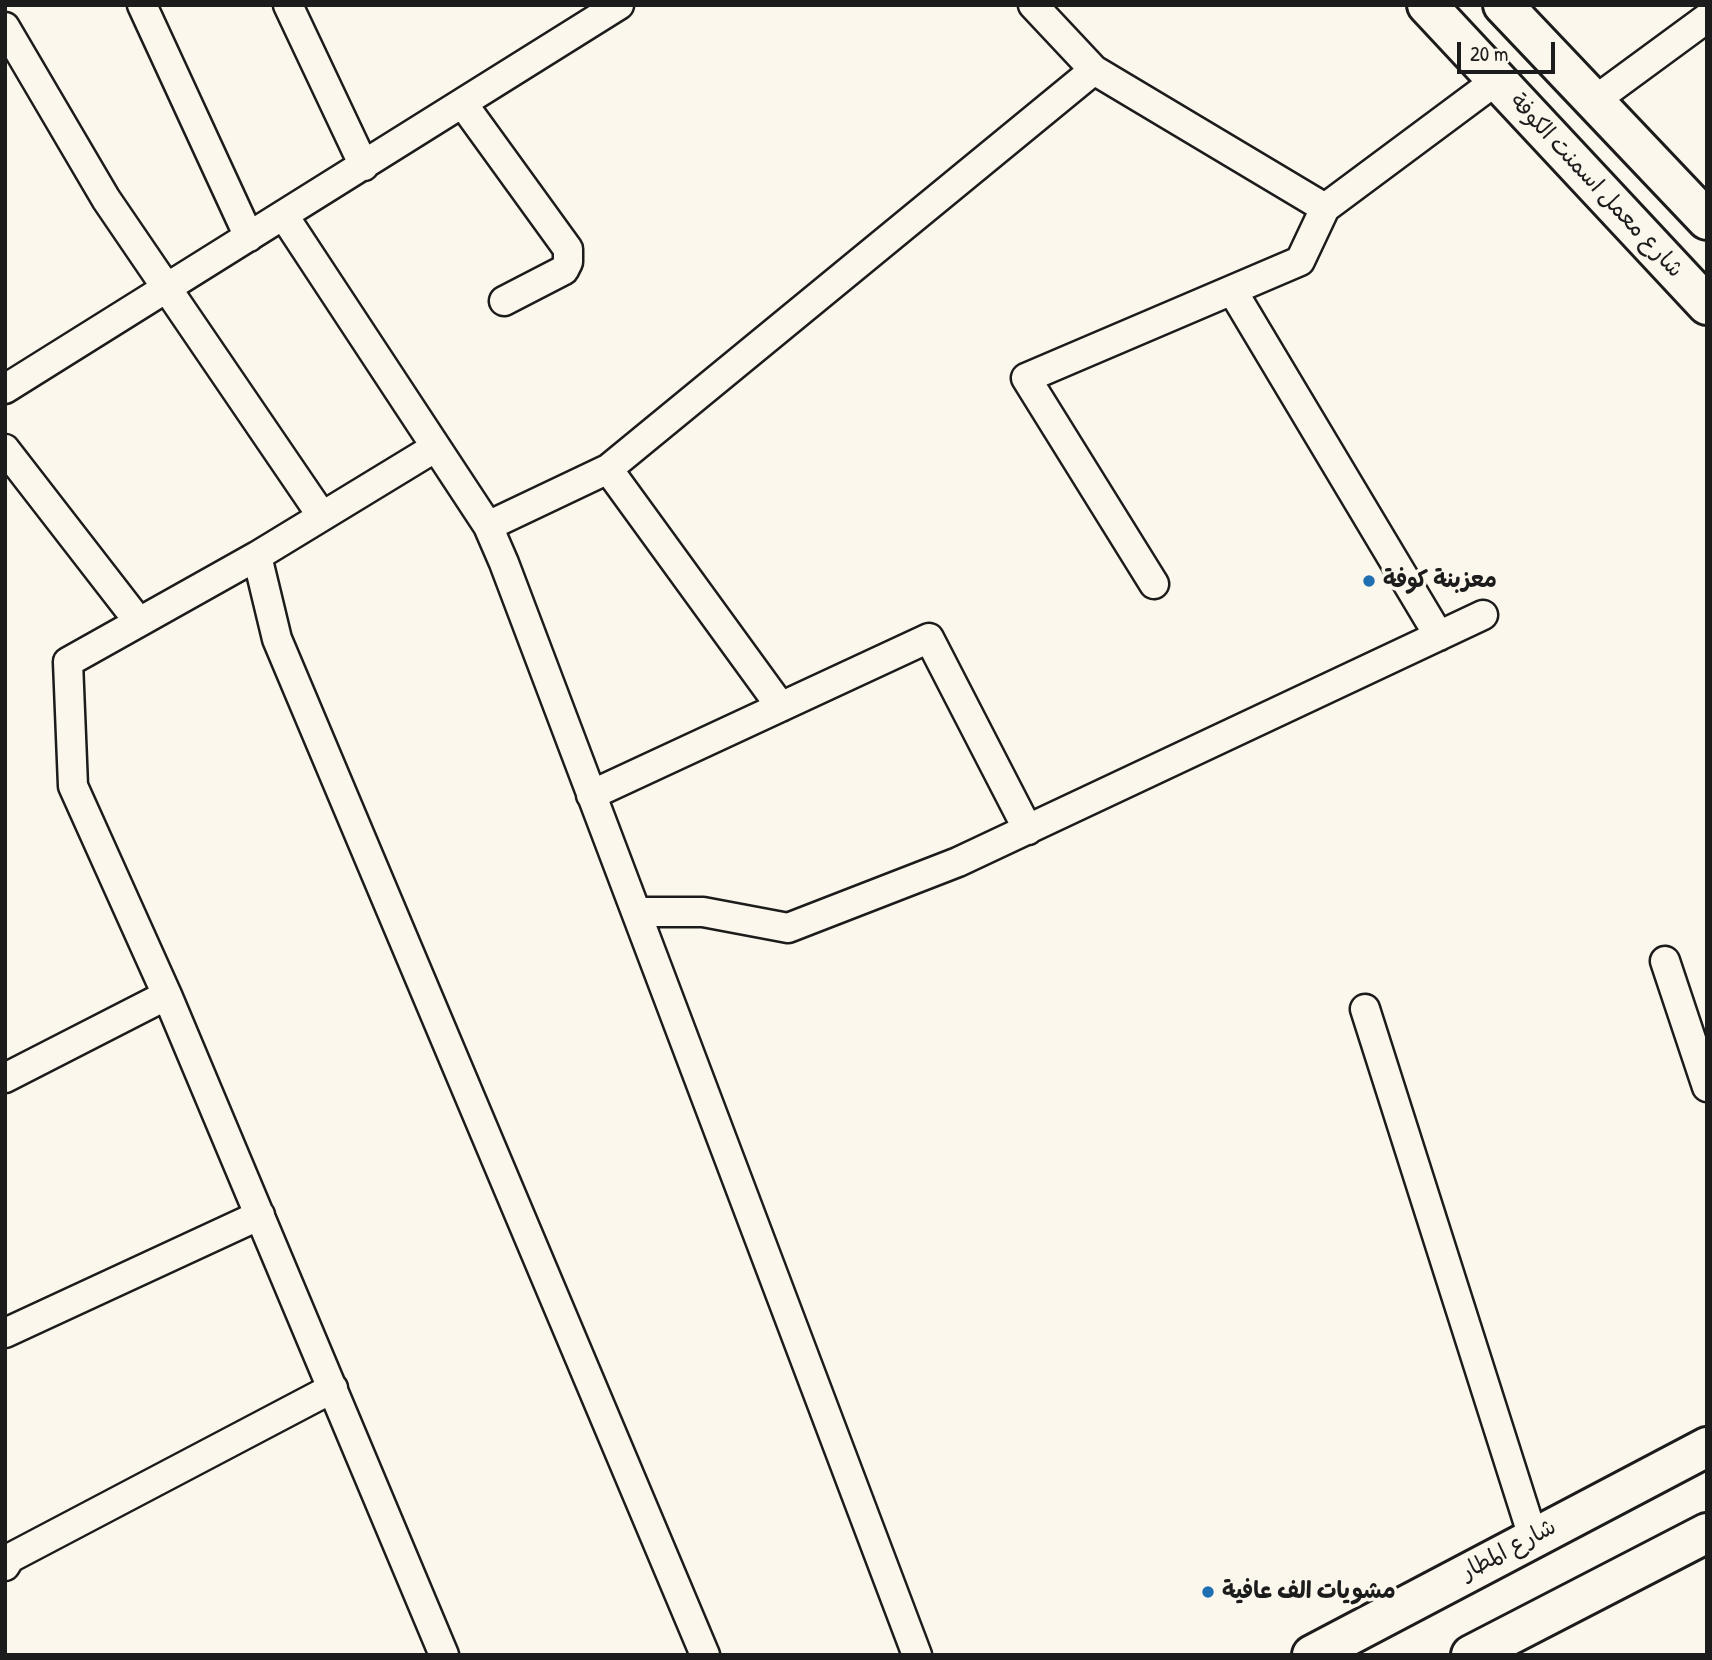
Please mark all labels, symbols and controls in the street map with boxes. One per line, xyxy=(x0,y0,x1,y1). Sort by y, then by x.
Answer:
scale bar xyxy=(1460,28,1558,72)
text: 20 m xyxy=(1470,39,1508,68)
street label: شارع معمل اسمنت الكوفة xyxy=(1504,88,1688,284)
place label: معزبنة كوفة xyxy=(1383,567,1497,595)
marker: معزبنة كوفة xyxy=(1361,573,1377,589)
street label: شارع المطار xyxy=(1457,1514,1561,1586)
place label: مشويات الف عافية xyxy=(1222,1578,1396,1606)
marker: مشويات الف عافية xyxy=(1200,1584,1216,1600)

